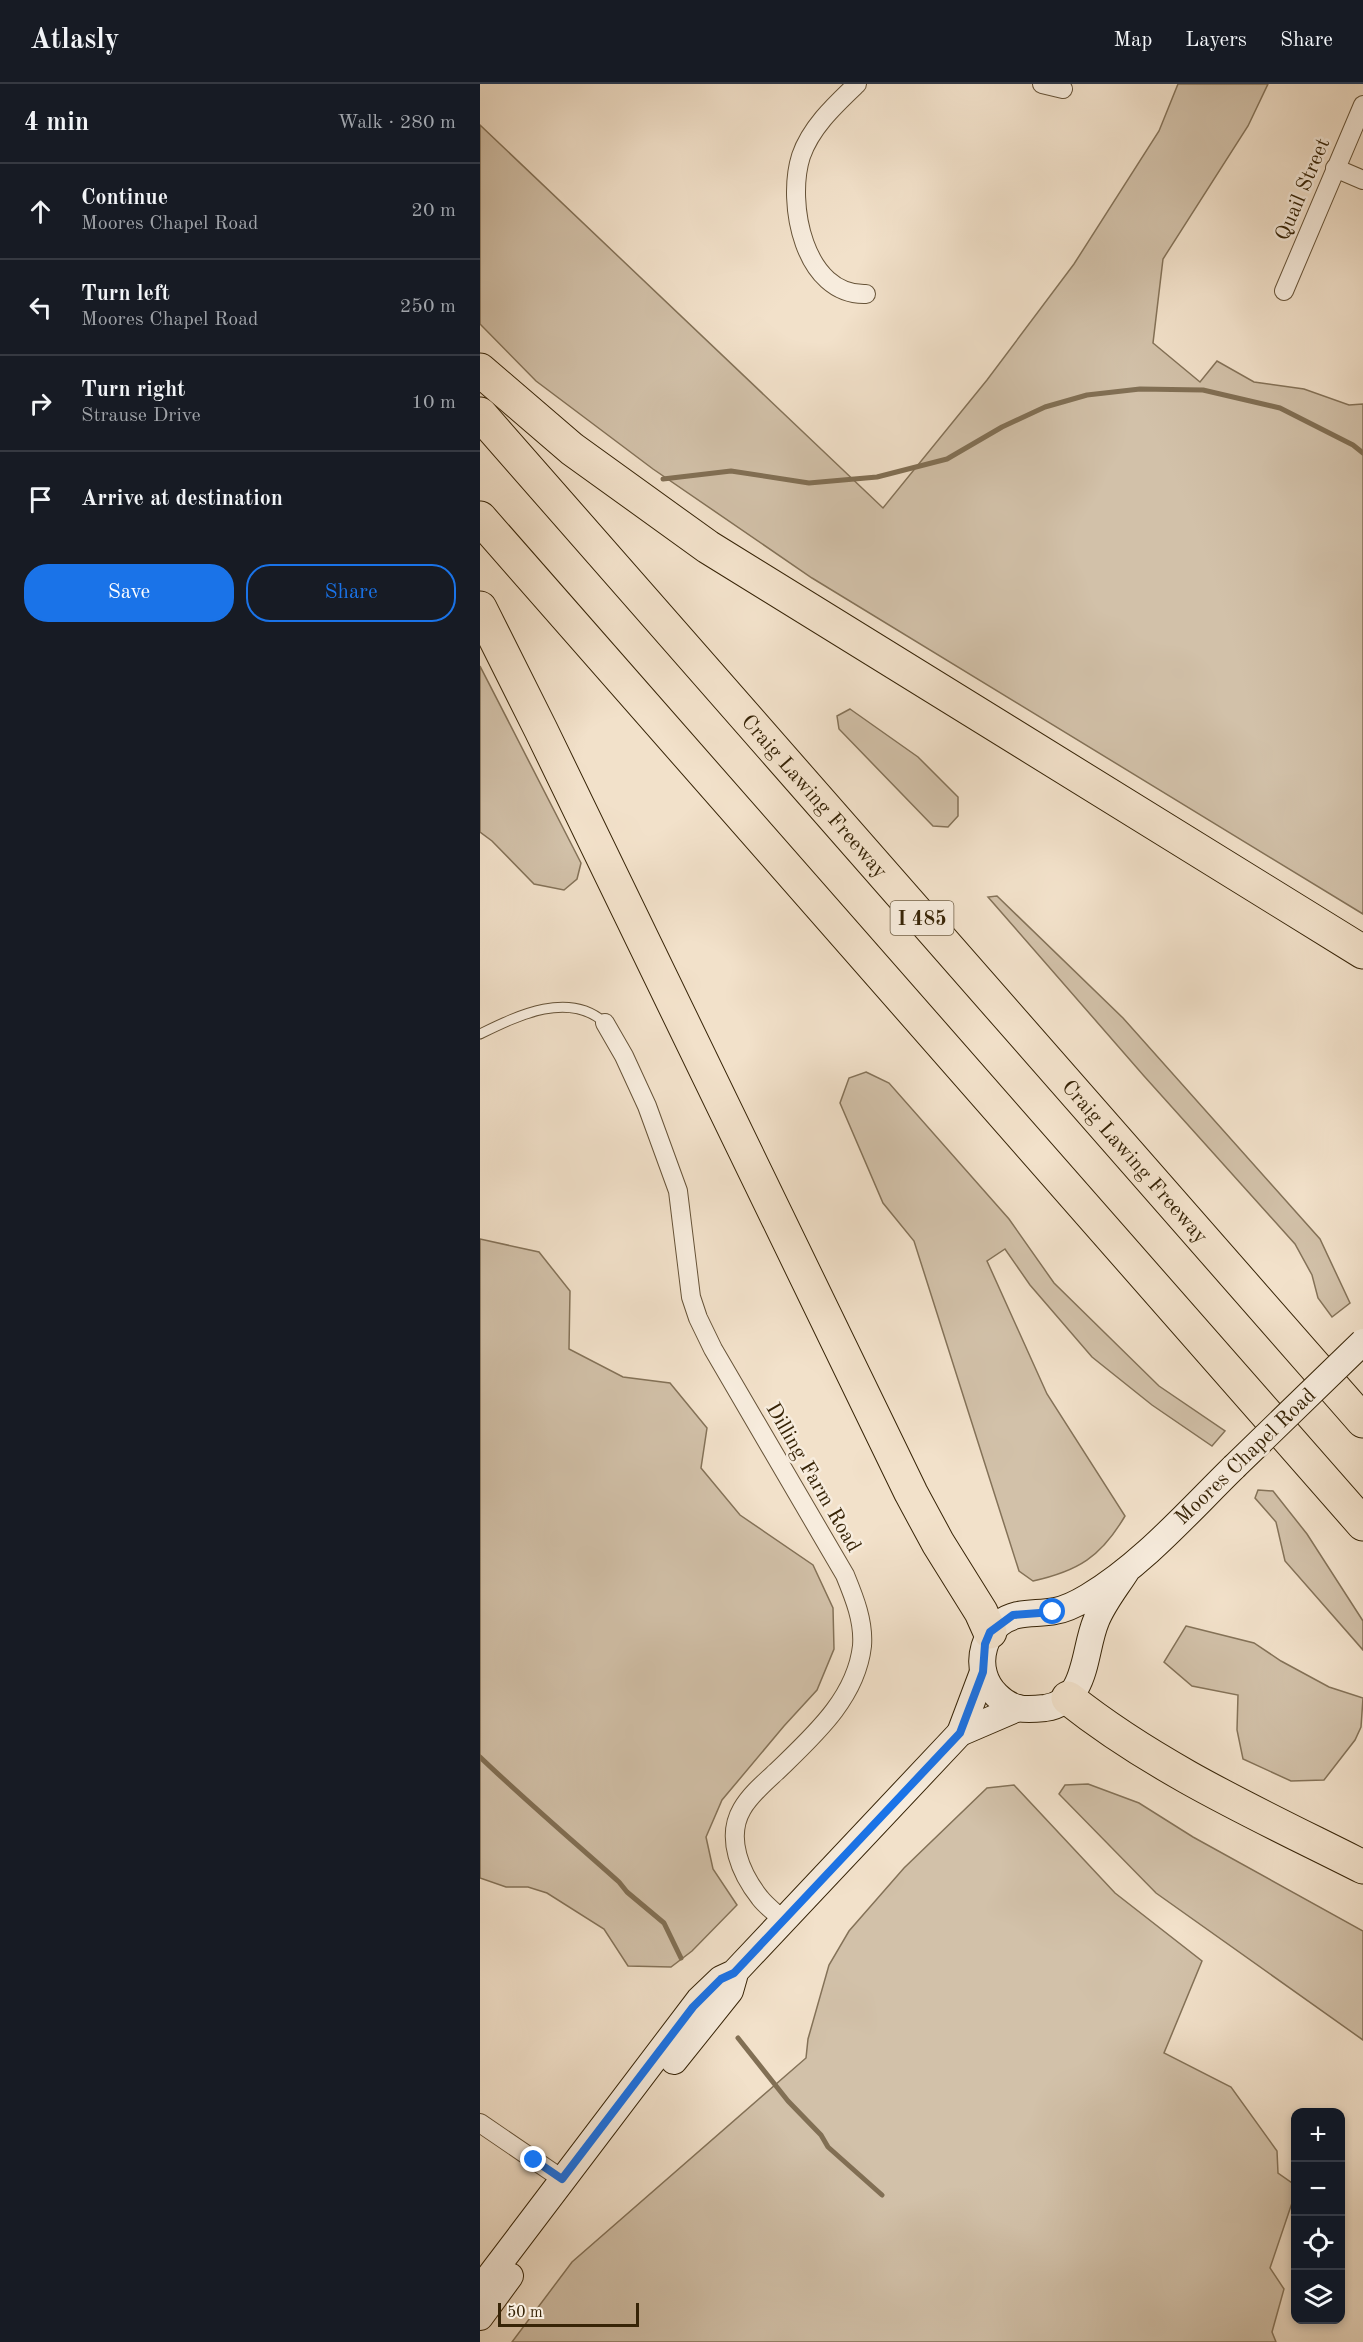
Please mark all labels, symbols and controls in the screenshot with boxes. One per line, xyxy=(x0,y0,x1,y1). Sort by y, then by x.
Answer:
text: Atlasly xyxy=(30,27,120,55)
text: Map xyxy=(1113,30,1152,51)
text: Layers xyxy=(1185,30,1247,51)
text: Share xyxy=(1280,30,1333,51)
text: 4 min xyxy=(24,110,89,136)
text: Walk · 280 m xyxy=(337,113,456,133)
street label: Quail Street xyxy=(1272,135,1334,244)
text: Continue xyxy=(81,187,168,209)
icon: ahead xyxy=(24,195,57,228)
text: 20 m xyxy=(411,201,456,221)
text: Moores Chapel Road xyxy=(81,214,259,234)
text: Turn left xyxy=(81,283,170,305)
icon: left xyxy=(24,291,57,324)
text: 250 m xyxy=(400,297,456,317)
text: Moores Chapel Road xyxy=(81,310,259,330)
text: Turn right xyxy=(81,379,185,401)
icon: right xyxy=(24,387,57,420)
text: 10 m xyxy=(411,393,456,413)
text: Strause Drive xyxy=(81,406,201,426)
icon: arrive xyxy=(24,483,57,516)
text: Arrive at destination xyxy=(81,488,283,510)
button: Save xyxy=(24,564,234,622)
button: Share xyxy=(246,564,456,622)
street label: Craig Lawing Freeway xyxy=(737,711,891,883)
road number: I 485 xyxy=(890,901,954,935)
street label: Craig Lawing Freeway xyxy=(1057,1077,1211,1248)
street label: Moores Chapel Road xyxy=(1172,1385,1320,1529)
street label: Dilling Farm Road xyxy=(761,1399,864,1556)
route start xyxy=(1039,1598,1065,1624)
map controls xyxy=(1291,2108,1345,2324)
button: + xyxy=(1291,2108,1345,2162)
route end xyxy=(520,2146,546,2172)
button: − xyxy=(1291,2162,1345,2216)
button: locate xyxy=(1291,2216,1345,2270)
button: layers xyxy=(1291,2270,1345,2324)
scale bar xyxy=(498,2300,639,2328)
text: 50 m xyxy=(507,2305,543,2321)

